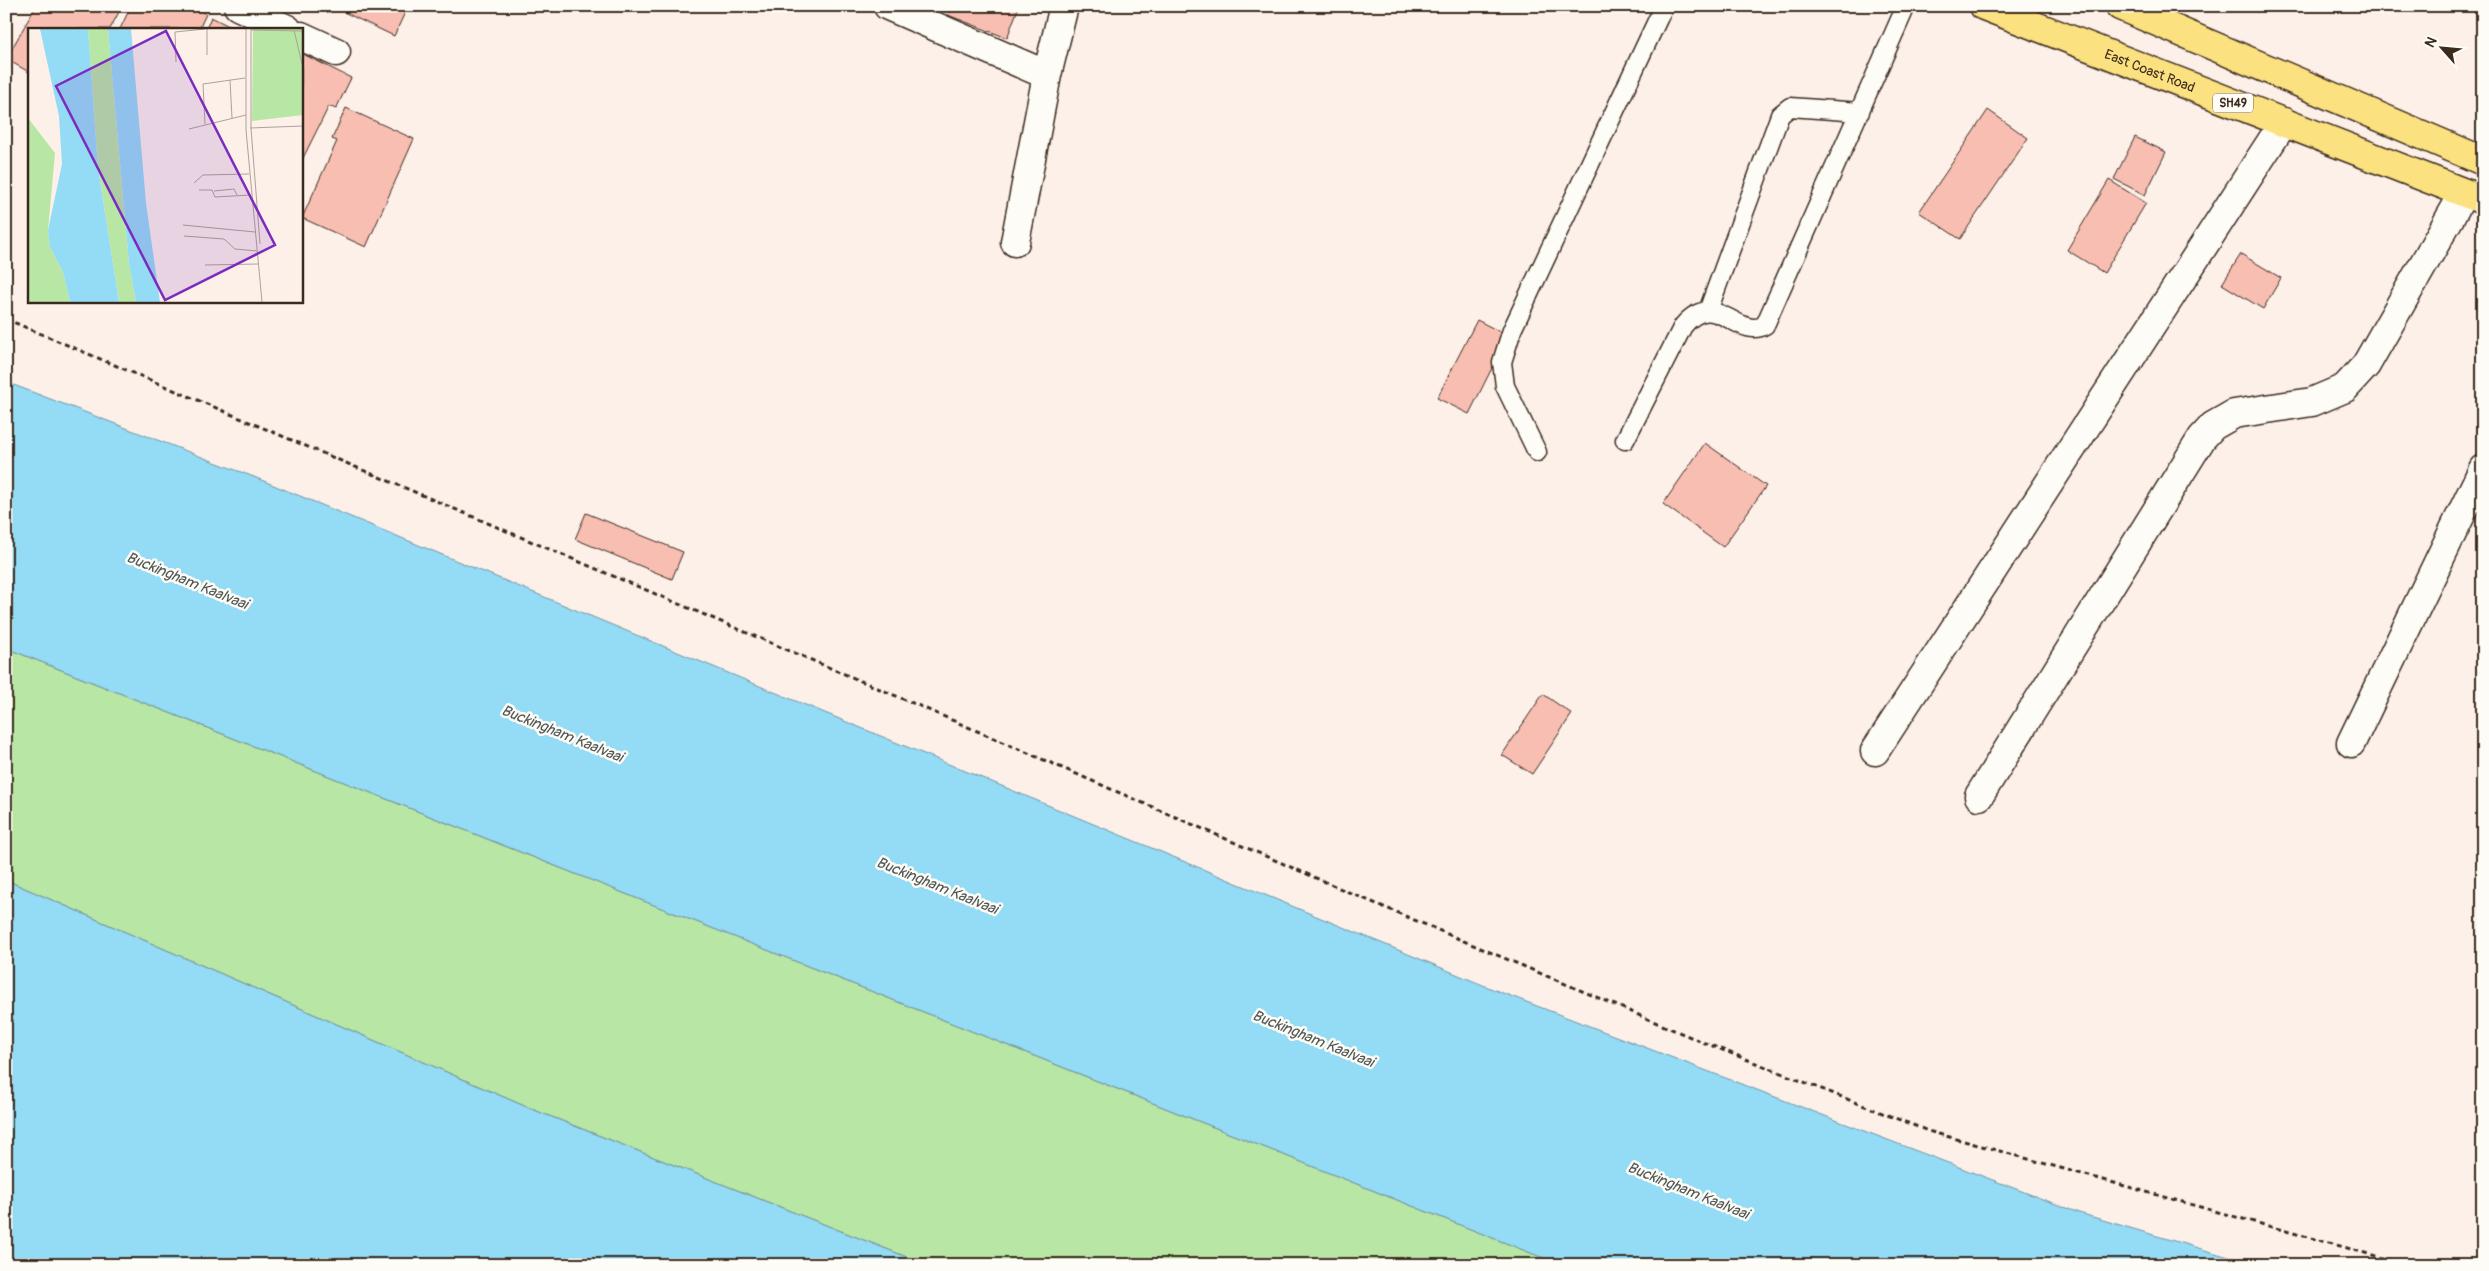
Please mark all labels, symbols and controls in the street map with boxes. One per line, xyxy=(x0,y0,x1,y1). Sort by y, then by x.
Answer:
north arrow xyxy=(2416,22,2466,72)
inset map xyxy=(28,28,302,302)
text: N xyxy=(2421,34,2441,50)
street label: East Coast Road xyxy=(2102,45,2198,96)
road number: SH49 xyxy=(2213,94,2253,112)
water label: Buckingham Kaalvaai xyxy=(124,548,253,615)
water label: Buckingham Kaalvaai xyxy=(499,701,628,768)
water label: Buckingham Kaalvaai xyxy=(874,853,1003,920)
water label: Buckingham Kaalvaai xyxy=(1250,1006,1379,1073)
water label: Buckingham Kaalvaai xyxy=(1625,1158,1754,1225)

